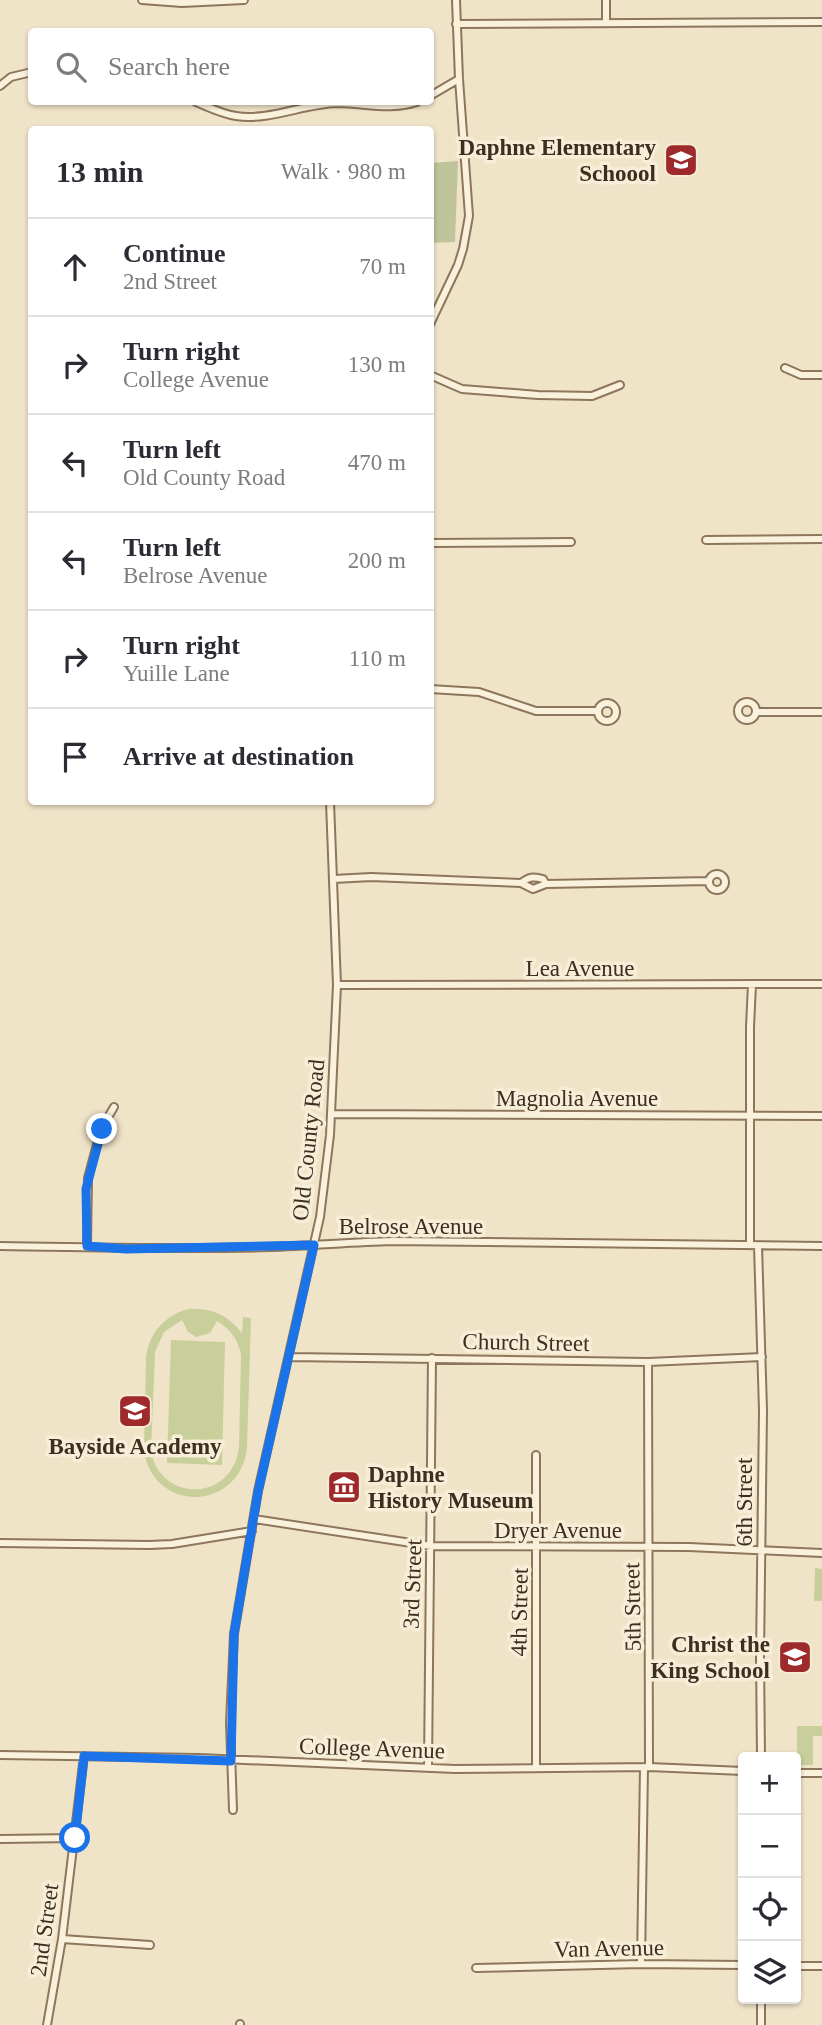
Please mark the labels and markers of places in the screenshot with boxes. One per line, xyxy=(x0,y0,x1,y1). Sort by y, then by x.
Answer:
place label: Daphne Elementary Schoool xyxy=(459,135,656,186)
school or university icon: Daphne Elementary Schoool xyxy=(662,141,700,179)
school or university icon: Bayside Academy xyxy=(116,1392,154,1430)
place label: Bayside Academy xyxy=(48,1434,222,1459)
place label: Daphne History Museum xyxy=(368,1462,533,1513)
museum icon: Daphne History Museum xyxy=(325,1468,363,1506)
place label: Christ the King School xyxy=(650,1632,770,1683)
school or university icon: Christ the King School xyxy=(776,1638,814,1676)

